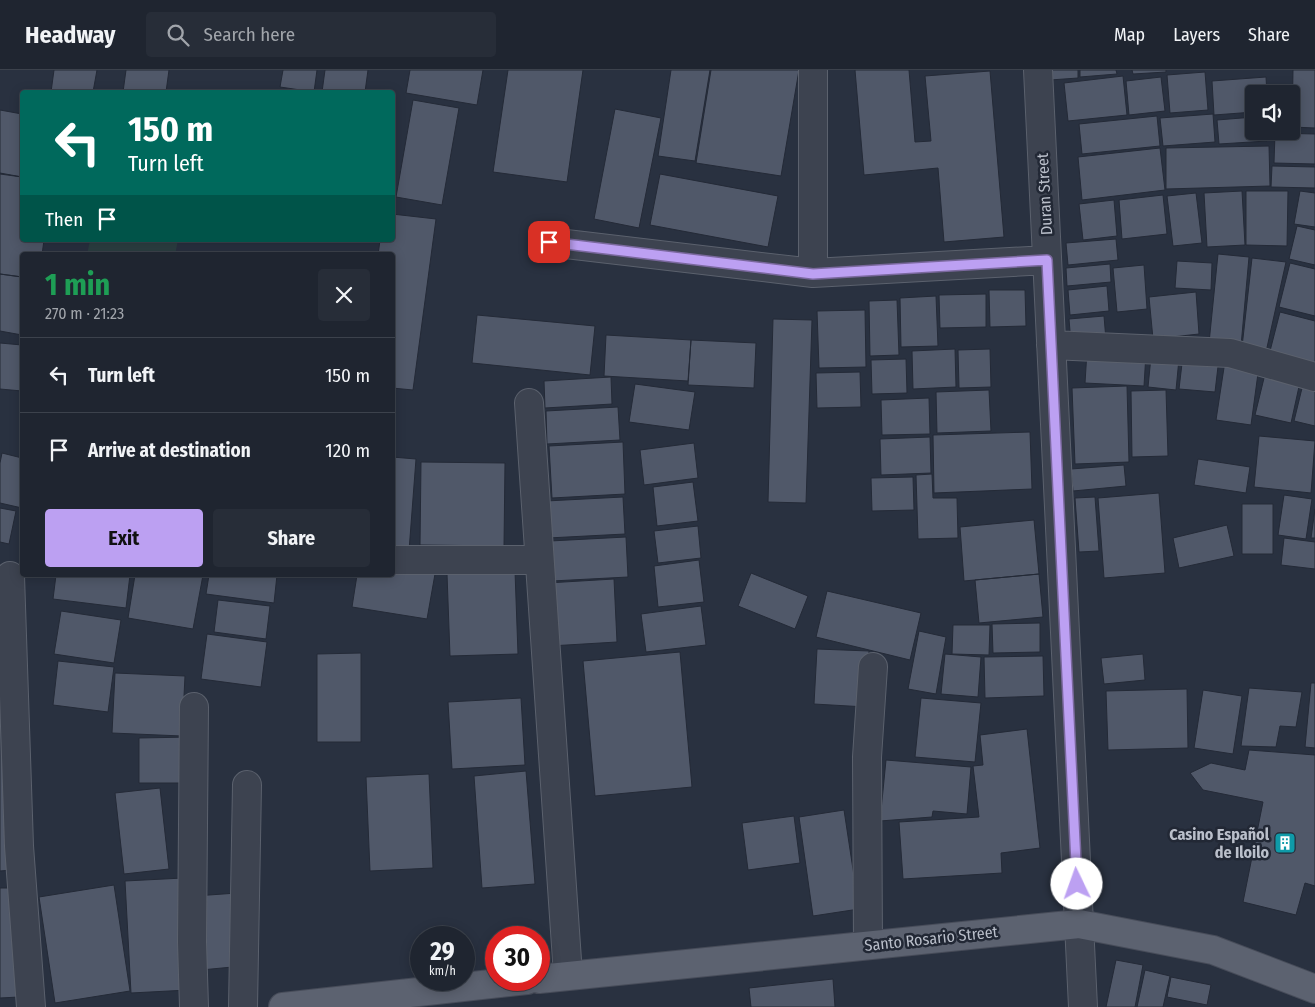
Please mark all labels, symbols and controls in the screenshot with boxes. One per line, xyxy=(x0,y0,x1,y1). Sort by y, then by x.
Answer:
search box xyxy=(146,12,496,57)
text: Headway xyxy=(25,21,116,49)
icon: search xyxy=(164,21,192,49)
text: Search here xyxy=(204,23,295,46)
text: Map xyxy=(1114,24,1145,46)
text: Layers xyxy=(1173,24,1220,46)
text: Share xyxy=(1248,24,1290,46)
map controls xyxy=(1245,85,1300,140)
button: sound xyxy=(1245,85,1300,140)
text: 150 m xyxy=(128,108,213,150)
icon: left xyxy=(45,110,110,175)
text: Turn left xyxy=(128,150,204,177)
street label: Duran Street xyxy=(1033,152,1056,235)
icon: arrive xyxy=(93,205,121,233)
text: Then xyxy=(45,208,83,231)
pin xyxy=(528,221,570,263)
icon: arrive xyxy=(535,228,563,256)
text: 1 min xyxy=(45,267,110,303)
button: close xyxy=(318,269,370,321)
text: 270 m · 21:23 xyxy=(45,304,124,323)
icon: left xyxy=(45,361,73,389)
text: Turn left xyxy=(88,364,155,387)
text: 150 m xyxy=(325,364,370,387)
icon: arrive xyxy=(45,436,73,464)
text: Arrive at destination xyxy=(88,439,251,462)
text: 120 m xyxy=(325,439,370,462)
button: Exit xyxy=(45,509,203,567)
button: Share xyxy=(213,509,370,567)
place label: Casino Español de Iloilo xyxy=(1169,825,1270,862)
building icon: Casino Español de Iloilo xyxy=(1273,831,1297,855)
position arrow xyxy=(1050,857,1102,909)
street label: Santo Rosario Street xyxy=(863,922,999,955)
speed limit sign: 30 xyxy=(485,926,550,991)
text: 29 xyxy=(430,937,455,967)
text: km/h xyxy=(429,964,456,978)

